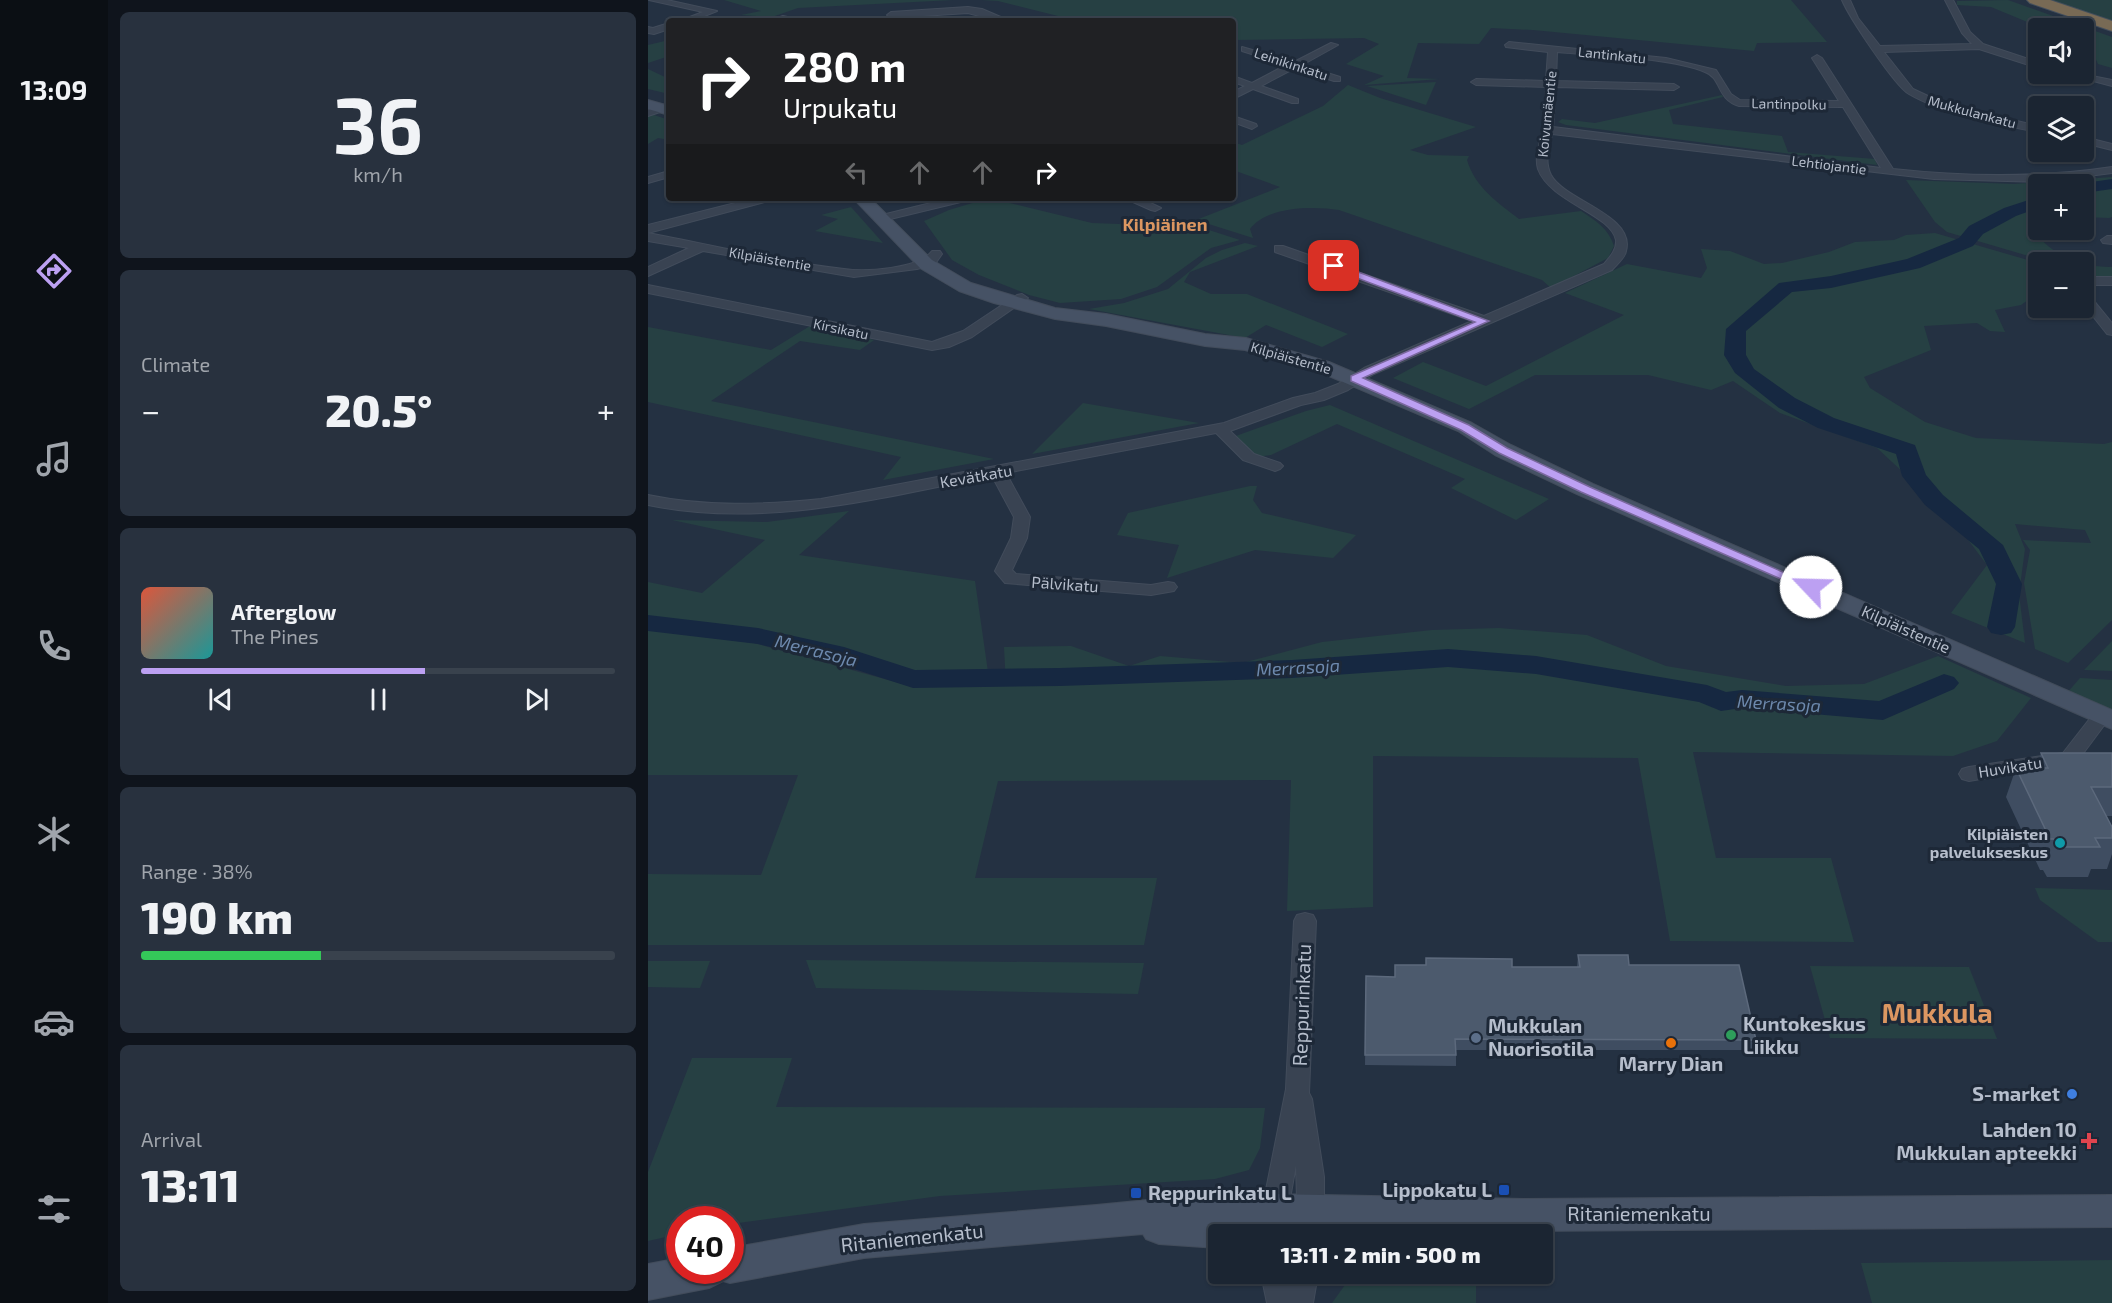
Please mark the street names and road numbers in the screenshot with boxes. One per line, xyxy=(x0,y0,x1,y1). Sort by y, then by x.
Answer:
street label: Lantinkatu xyxy=(1577,42,1647,67)
street label: Leinikinkatu xyxy=(1252,44,1330,83)
street label: Koivumäentie xyxy=(1534,70,1559,158)
street label: Mukkulankatu xyxy=(1926,92,2018,131)
street label: Lantinpolku xyxy=(1751,94,1827,113)
street label: Lehtiojantie xyxy=(1791,151,1867,178)
street label: Kilpiäistentie xyxy=(728,243,812,274)
street label: Kirsikatu xyxy=(812,314,870,343)
street label: Kilpiäistentie xyxy=(1249,338,1333,377)
street label: Kevätkatu xyxy=(938,460,1014,491)
street label: Pälvikatu xyxy=(1031,572,1099,595)
street label: Kilpiäistentie xyxy=(1859,601,1953,657)
street label: Huvikatu xyxy=(1977,752,2043,781)
street label: Reppurinkatu xyxy=(1287,943,1315,1067)
street label: Ritaniemenkatu xyxy=(1567,1201,1711,1225)
street label: Ritaniemenkatu xyxy=(839,1218,984,1256)

